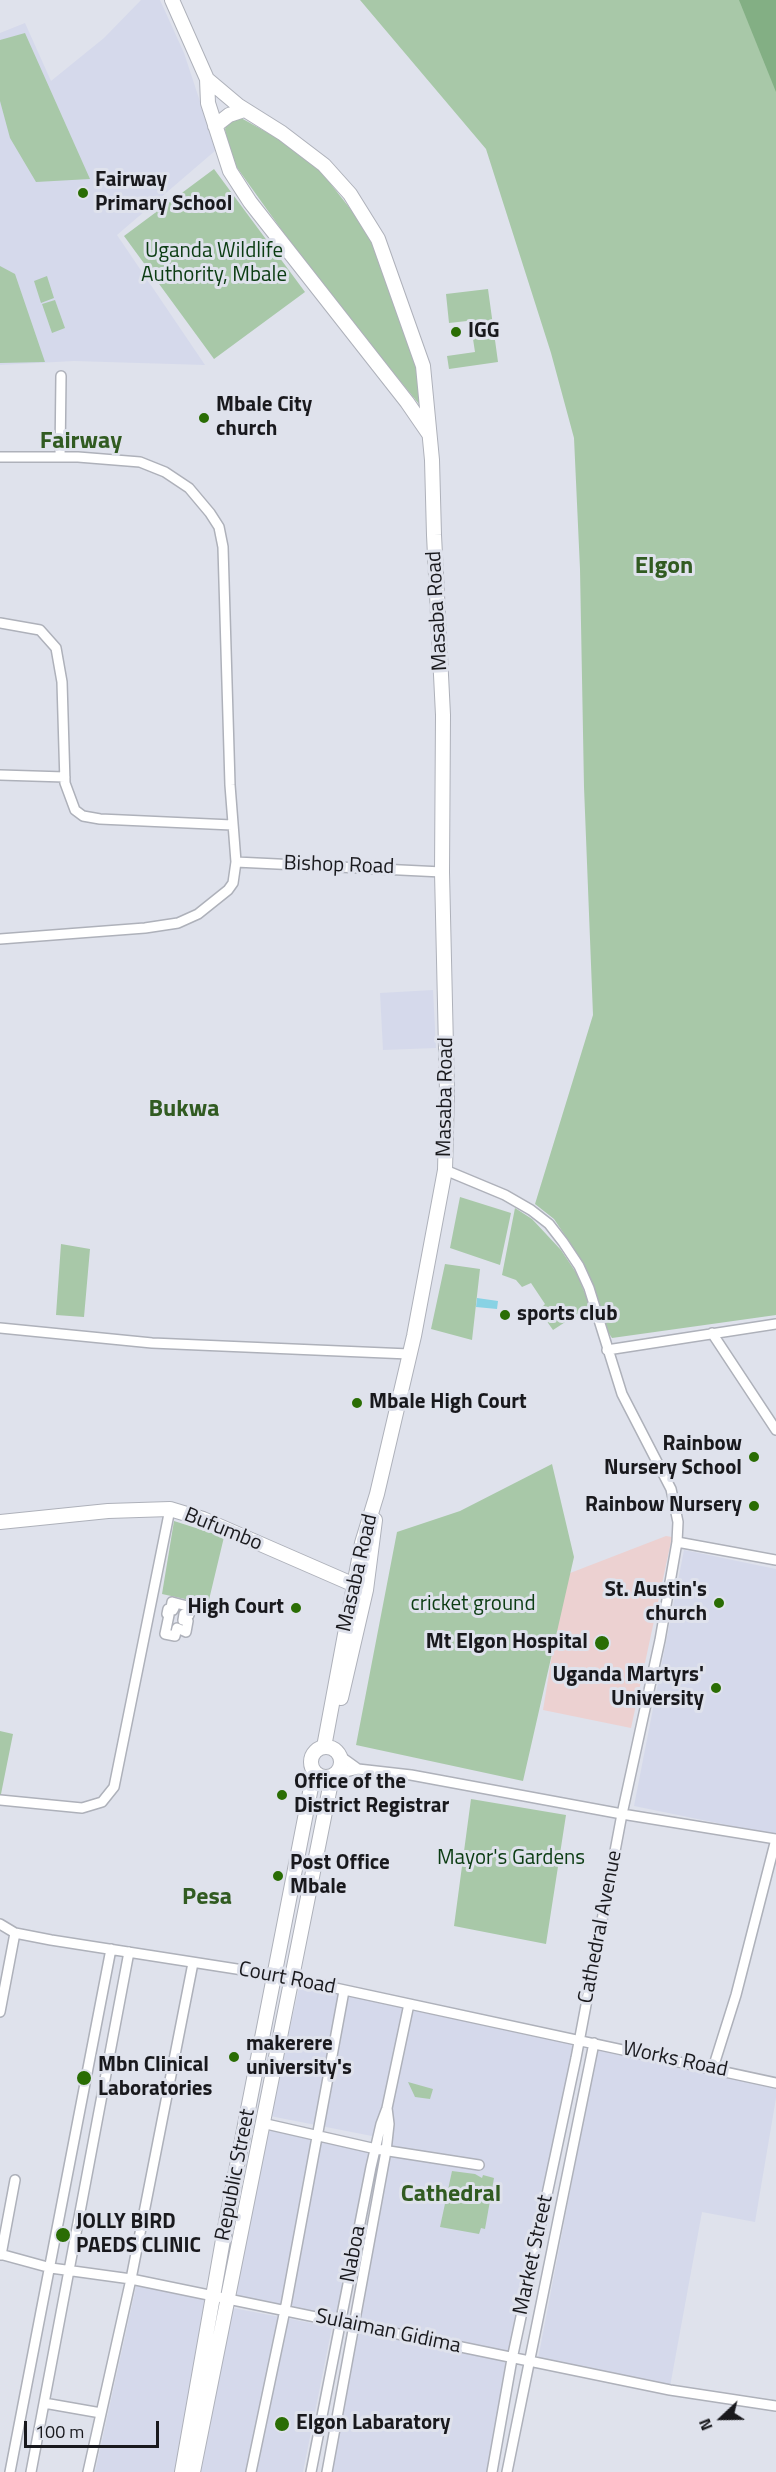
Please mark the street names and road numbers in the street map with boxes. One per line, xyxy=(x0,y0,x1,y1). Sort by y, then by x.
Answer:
street label: Masaba Road xyxy=(422,550,454,672)
street label: Bishop Road xyxy=(283,851,395,881)
street label: Masaba Road xyxy=(432,1037,460,1157)
street label: Bufumbo xyxy=(180,1503,266,1557)
street label: Masaba Road xyxy=(332,1512,384,1634)
street label: Cathedral Avenue xyxy=(574,1848,628,2006)
street label: Court Road xyxy=(236,1957,338,2001)
street label: Works Road xyxy=(620,2037,730,2083)
street label: Republic Street xyxy=(211,2107,261,2243)
street label: Market Street xyxy=(509,2193,559,2317)
street label: Naboa xyxy=(336,2223,372,2285)
street label: Sulaiman Gidima xyxy=(313,2304,463,2360)

